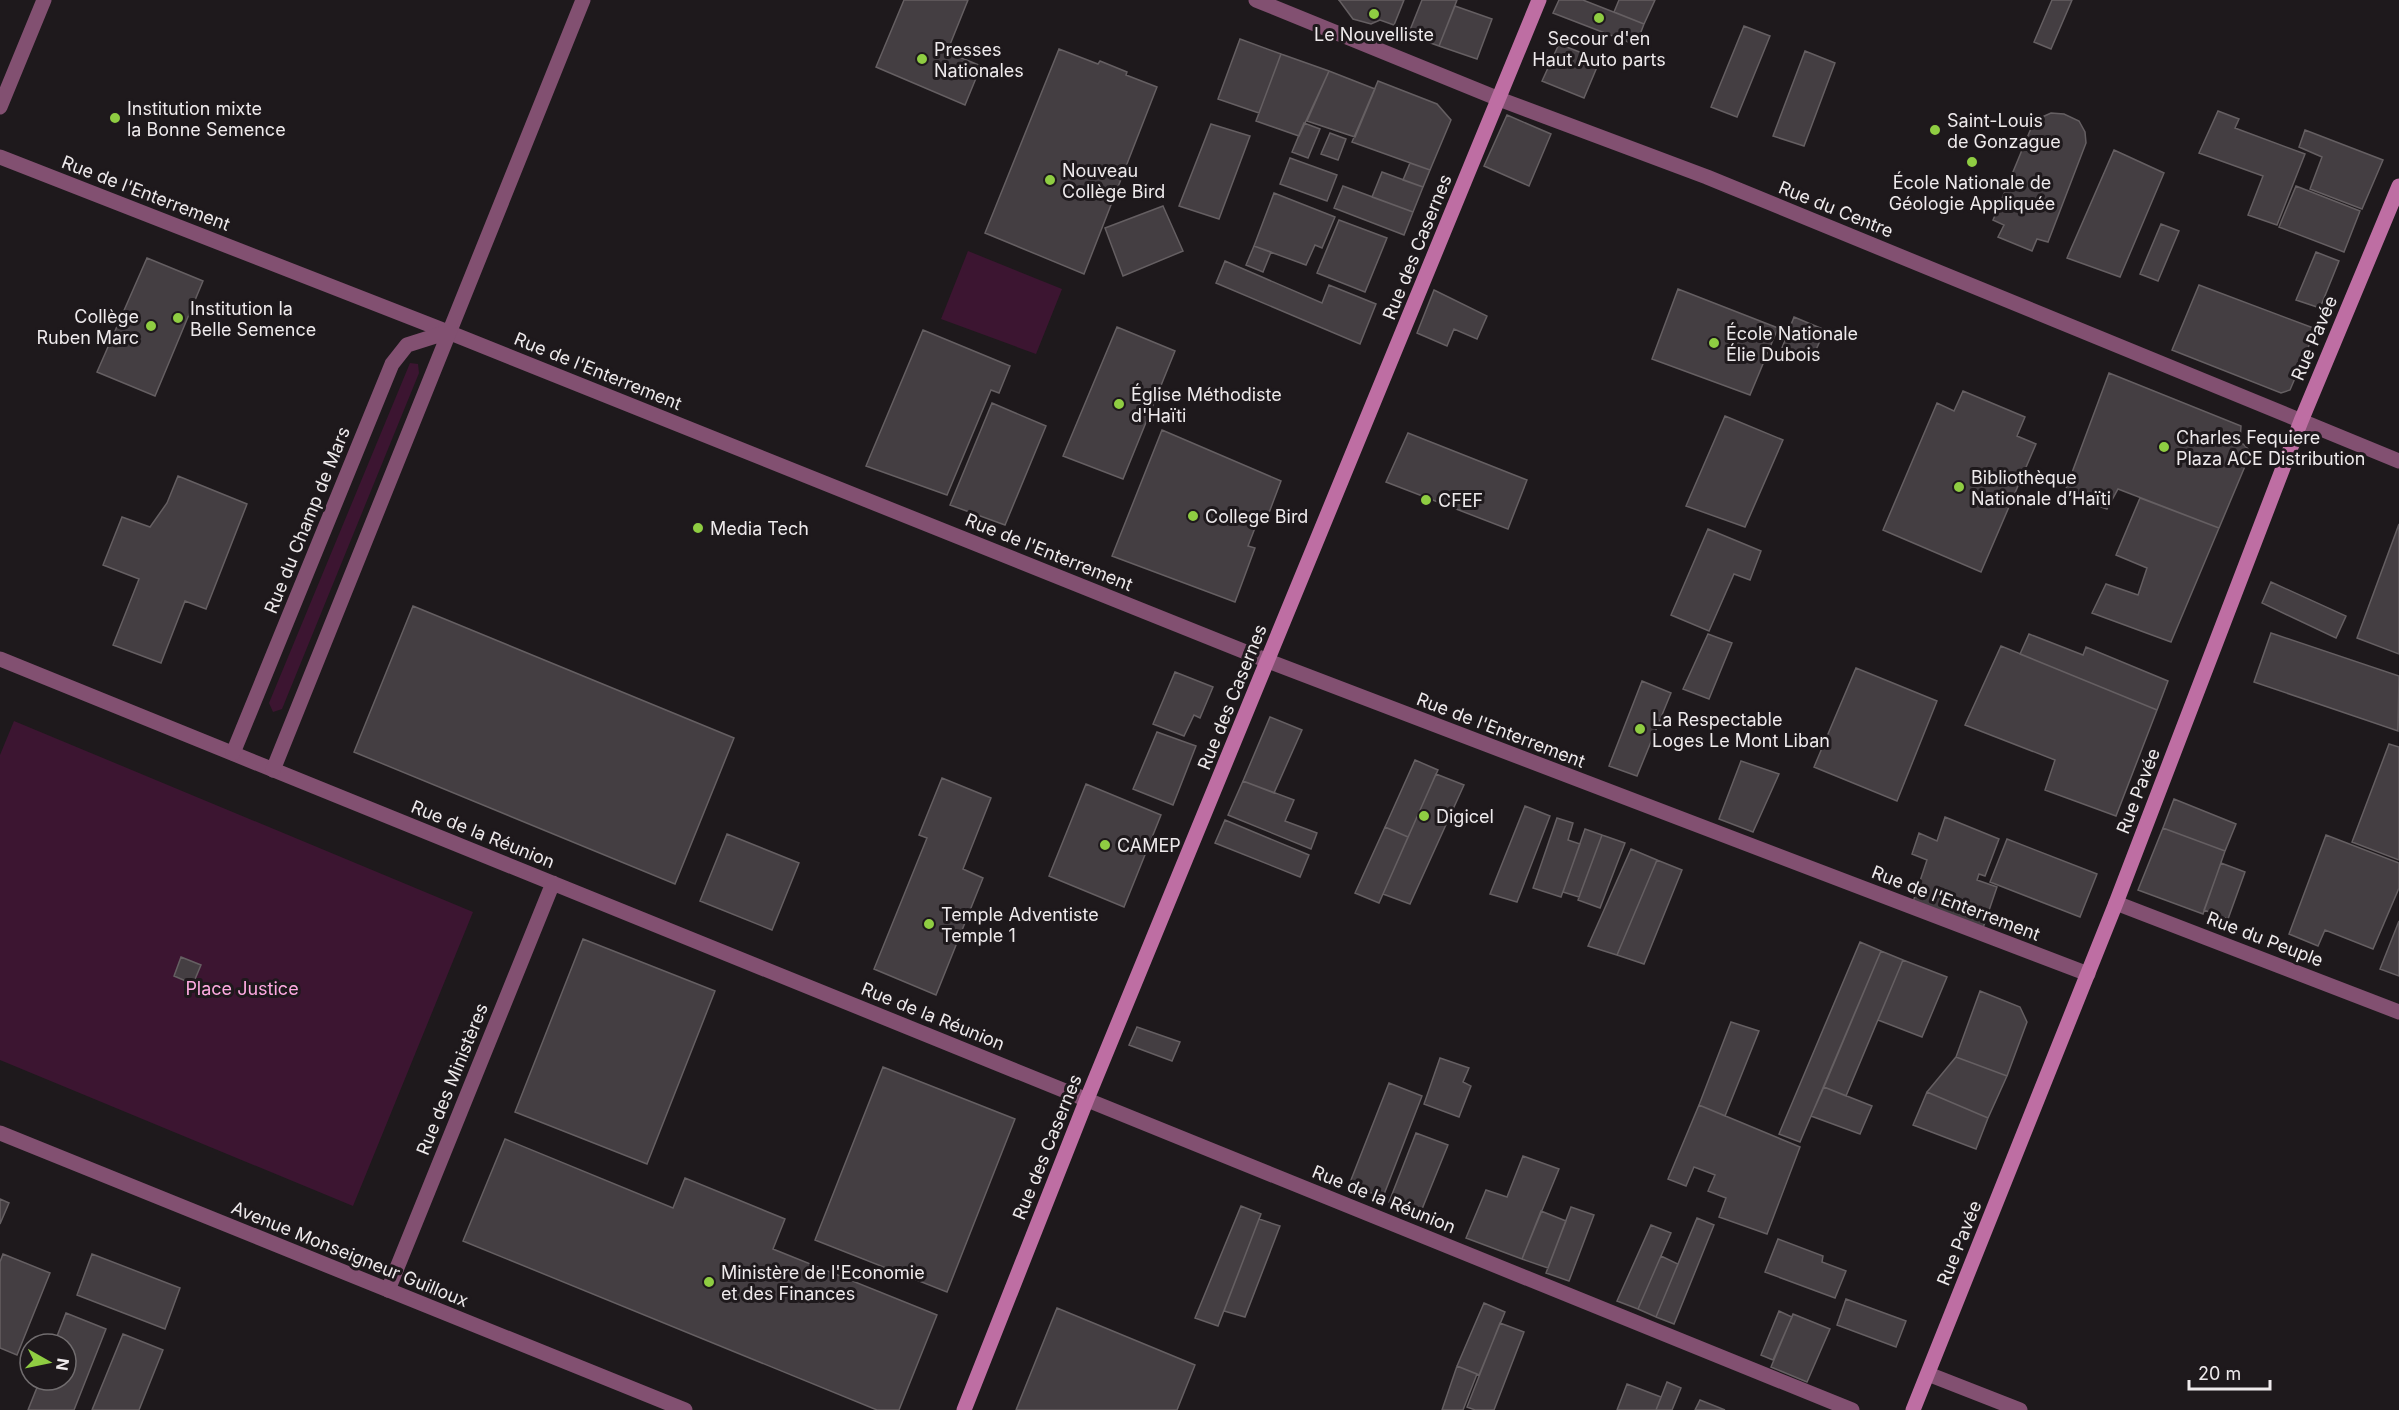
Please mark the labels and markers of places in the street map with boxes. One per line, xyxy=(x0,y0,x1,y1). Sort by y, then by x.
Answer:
marker: Le Nouvelliste xyxy=(1367,7,1381,21)
marker: Secour d'en Haut Auto parts xyxy=(1592,11,1606,25)
place label: Le Nouvelliste xyxy=(1314,24,1434,45)
place label: Secour d'en Haut Auto parts xyxy=(1532,28,1666,70)
place label: Presses Nationales xyxy=(934,39,1024,81)
marker: Presses Nationales xyxy=(915,52,929,66)
place label: Institution mixte la Bonne Semence xyxy=(127,98,286,140)
place label: Saint-Louis de Gonzague xyxy=(1947,110,2061,152)
marker: Institution mixte la Bonne Semence xyxy=(108,111,122,125)
marker: Saint-Louis de Gonzague xyxy=(1928,123,1942,137)
marker: École Nationale de Géologie Appliquée xyxy=(1965,155,1979,169)
place label: Nouveau Collège Bird xyxy=(1062,160,1165,202)
place label: École Nationale de Géologie Appliquée xyxy=(1889,171,2055,214)
marker: Nouveau Collège Bird xyxy=(1043,173,1057,187)
place label: Institution la Belle Semence xyxy=(190,298,316,340)
place label: Collège Ruben Marc xyxy=(36,306,139,348)
marker: Institution la Belle Semence xyxy=(171,311,185,325)
marker: Collège Ruben Marc xyxy=(144,319,158,333)
place label: École Nationale Élie Dubois xyxy=(1726,322,1858,365)
marker: École Nationale Élie Dubois xyxy=(1707,336,1721,350)
place label: Église Méthodiste d'Haïti xyxy=(1131,383,1282,426)
marker: Église Méthodiste d'Haïti xyxy=(1112,397,1126,411)
place label: Charles Fequiere Plaza ACE Distribution xyxy=(2176,427,2365,469)
marker: Charles Fequiere Plaza ACE Distribution xyxy=(2157,440,2171,454)
place label: Bibliothèque Nationale d’Haïti xyxy=(1971,467,2111,509)
marker: Bibliothèque Nationale d’Haïti xyxy=(1952,480,1966,494)
place label: CFEF xyxy=(1438,490,1483,511)
marker: CFEF xyxy=(1419,493,1433,507)
place label: College Bird xyxy=(1205,506,1308,527)
marker: College Bird xyxy=(1186,509,1200,523)
place label: Media Tech xyxy=(710,518,809,539)
marker: Media Tech xyxy=(691,521,705,535)
place label: La Respectable Loges Le Mont Liban xyxy=(1652,709,1830,751)
marker: La Respectable Loges Le Mont Liban xyxy=(1633,722,1647,736)
place label: Digicel xyxy=(1436,806,1494,827)
marker: Digicel xyxy=(1417,809,1431,823)
place label: CAMEP xyxy=(1117,835,1181,856)
marker: CAMEP xyxy=(1098,838,1112,852)
place label: Temple Adventiste Temple 1 xyxy=(941,904,1099,946)
marker: Temple Adventiste Temple 1 xyxy=(922,917,936,931)
place label: Ministère de l'Economie et des Finances xyxy=(721,1262,925,1304)
marker: Ministère de l'Economie et des Finances xyxy=(702,1275,716,1289)

